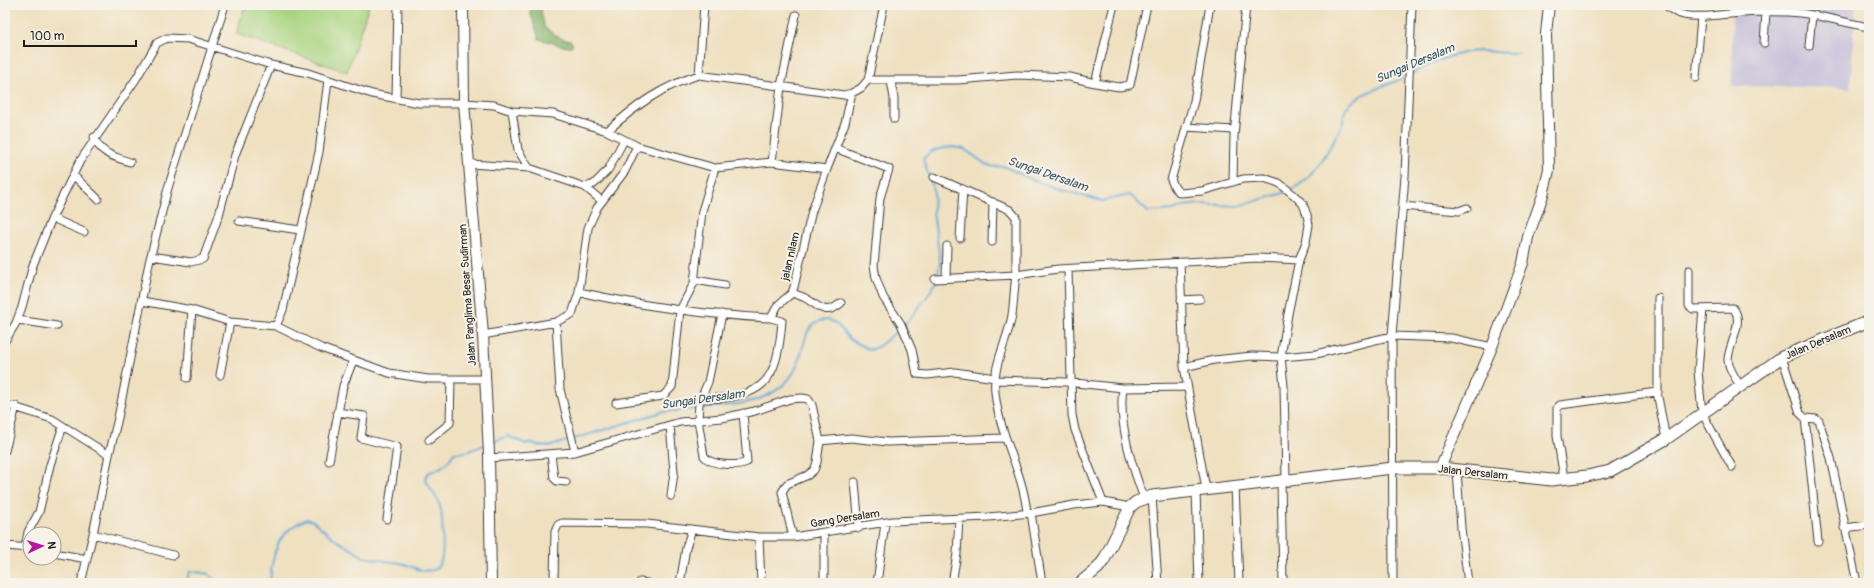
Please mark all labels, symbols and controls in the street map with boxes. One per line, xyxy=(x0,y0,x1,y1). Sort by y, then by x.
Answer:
scale bar xyxy=(24,22,136,48)
text: 100 m xyxy=(30,29,65,44)
water label: Sungai Dersalam xyxy=(1374,40,1458,87)
water label: Sungai Dersalam xyxy=(1006,154,1091,196)
street label: Jalan Panglima Besar Sudirman xyxy=(456,224,479,366)
street label: jalan nilam xyxy=(778,230,802,283)
street label: Jalan Dersalam xyxy=(1783,323,1853,362)
water label: Sungai Dersalam xyxy=(660,386,747,413)
street label: Jalan Dersalam xyxy=(1437,462,1509,483)
street label: Gang Dersalam xyxy=(809,507,881,530)
north arrow xyxy=(22,526,62,566)
text: N xyxy=(45,541,58,550)

